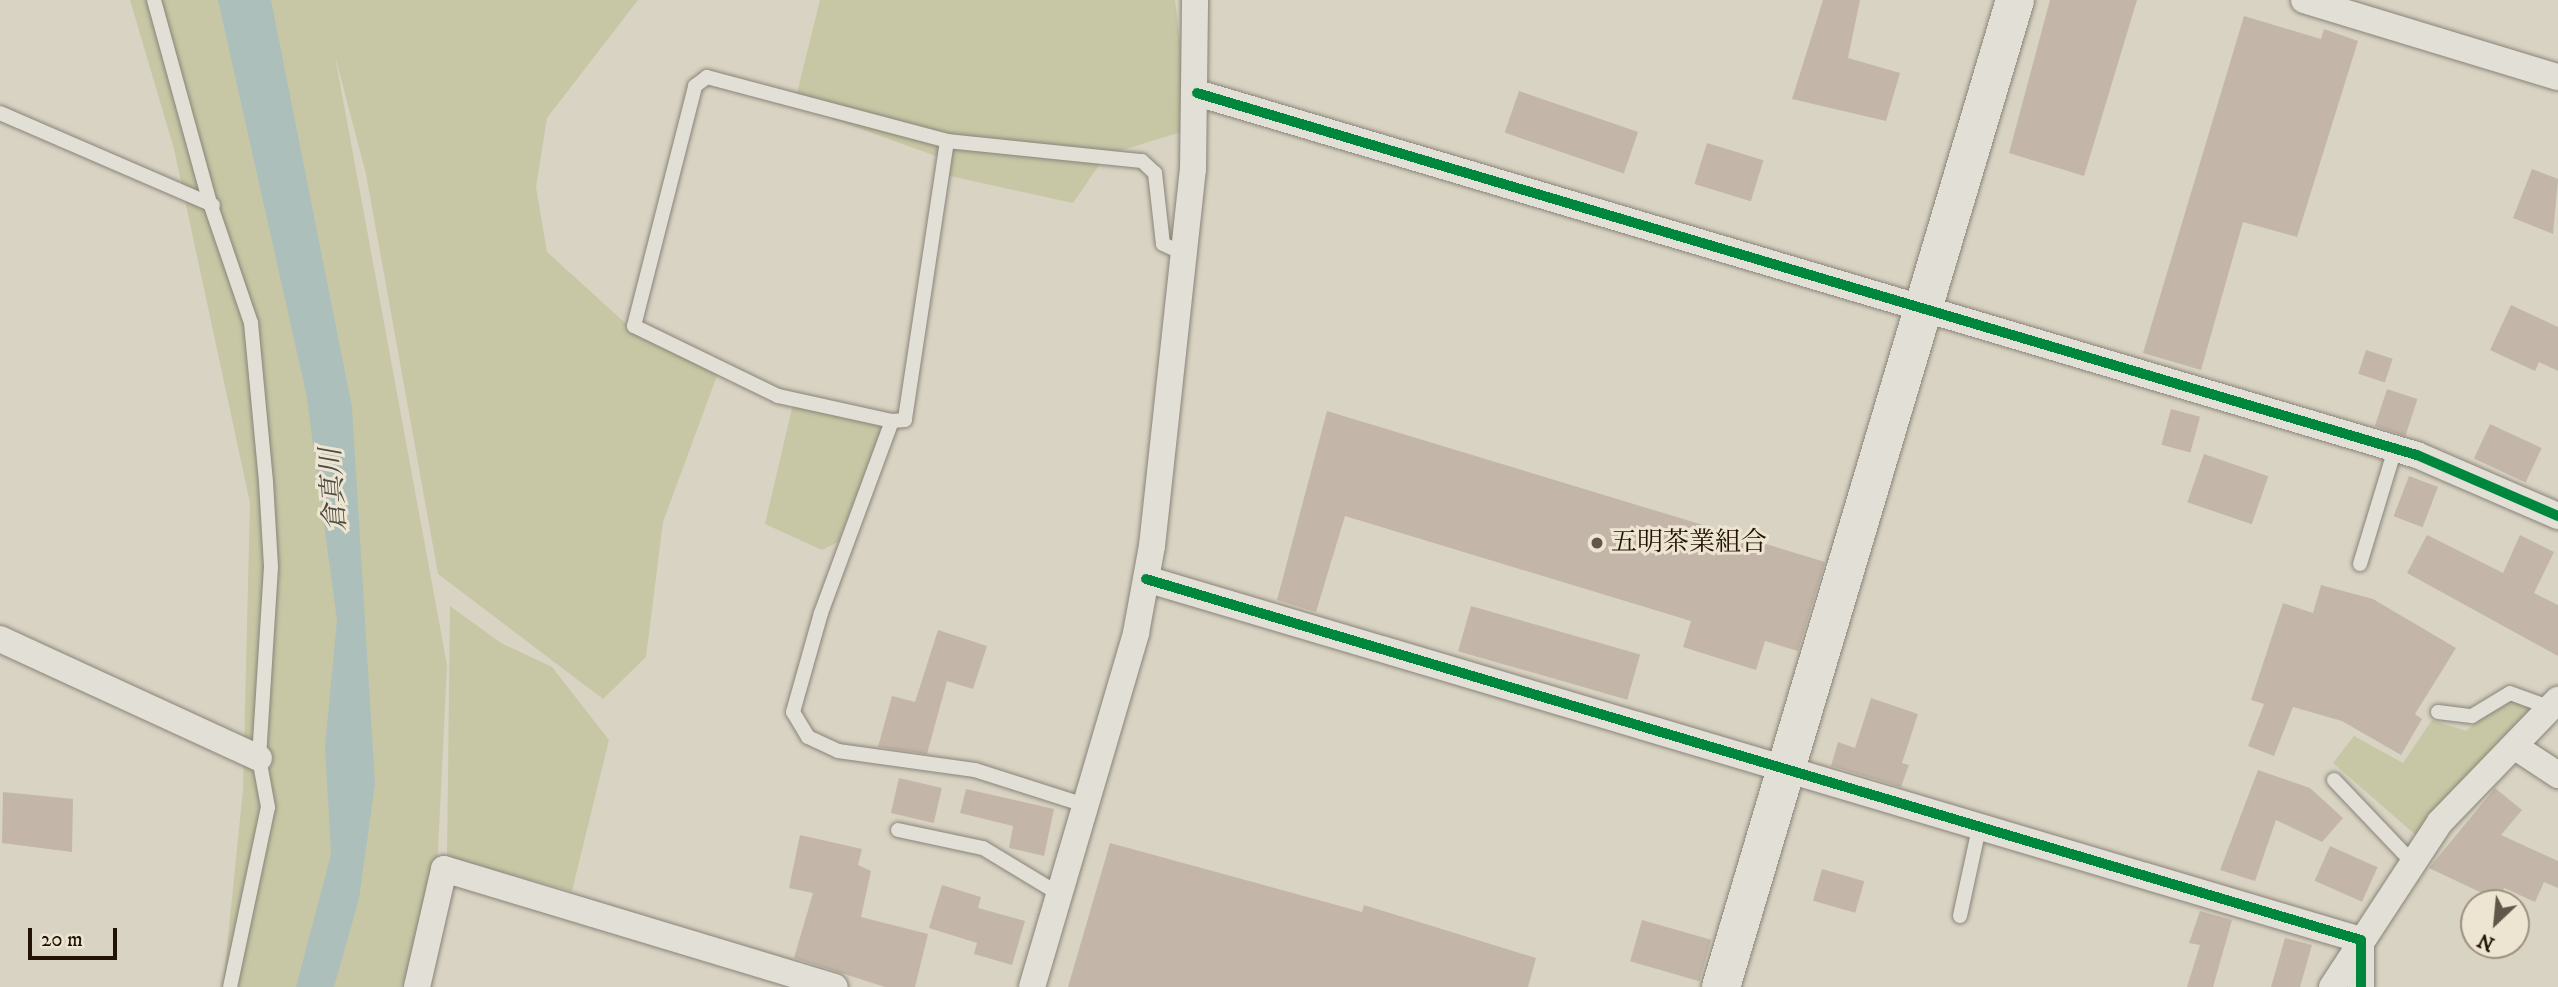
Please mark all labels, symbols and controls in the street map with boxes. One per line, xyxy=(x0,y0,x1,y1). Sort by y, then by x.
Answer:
water label: 倉真川 xyxy=(314,447,354,533)
place label: 五明茶業組合 xyxy=(1611,527,1767,559)
marker: 五明茶業組合 xyxy=(1589,535,1605,551)
north arrow xyxy=(2460,889,2530,959)
scale bar xyxy=(32,914,121,958)
text: 20 m xyxy=(41,927,83,953)
text: N xyxy=(2474,928,2499,955)

